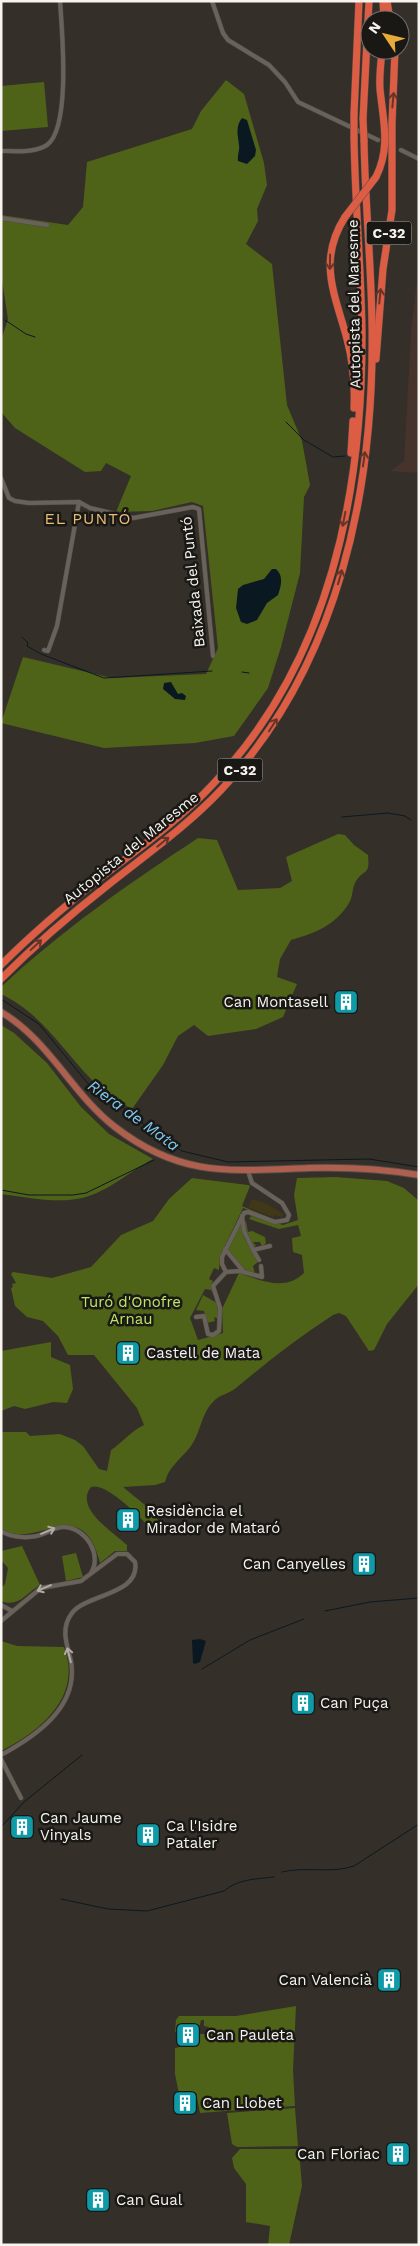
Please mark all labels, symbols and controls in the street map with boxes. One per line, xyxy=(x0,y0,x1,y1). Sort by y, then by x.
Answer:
north arrow xyxy=(360,10,410,60)
text: N xyxy=(365,19,384,36)
one-way arrow xyxy=(388,92,398,108)
street label: Autopista del Maresme xyxy=(344,219,364,389)
road number: C-32 xyxy=(366,222,412,244)
one-way arrow xyxy=(325,254,335,270)
one-way arrow xyxy=(375,289,385,305)
one-way arrow xyxy=(359,451,369,467)
district label: EL PUNTÓ xyxy=(45,509,131,528)
one-way arrow xyxy=(339,511,348,527)
street label: Baixada del Puntó xyxy=(177,516,209,648)
one-way arrow xyxy=(336,570,346,586)
one-way arrow xyxy=(268,718,278,732)
road number: C-32 xyxy=(218,758,262,782)
street label: Autopista del Maresme xyxy=(60,788,202,908)
one-way arrow xyxy=(156,837,169,848)
one-way arrow xyxy=(30,939,43,951)
building icon: Can Montasell xyxy=(333,989,359,1015)
place label: Can Montasell xyxy=(223,993,328,1011)
water label: Riera de Mata xyxy=(84,1076,183,1155)
park label: Turó d'Onofre Arnau xyxy=(81,1293,181,1328)
building icon: Castell de Mata xyxy=(115,1340,141,1366)
place label: Castell de Mata xyxy=(146,1344,261,1362)
place label: Residència el Mirador de Mataró xyxy=(146,1502,280,1537)
building icon: Residència el Mirador de Mataró xyxy=(115,1507,141,1533)
one-way arrow xyxy=(40,1526,55,1536)
building icon: Can Canyelles xyxy=(351,1551,377,1577)
place label: Can Canyelles xyxy=(243,1555,346,1573)
one-way arrow xyxy=(37,1584,52,1593)
one-way arrow xyxy=(64,1648,73,1664)
building icon: Can Puça xyxy=(290,1690,316,1716)
place label: Can Puça xyxy=(320,1694,389,1712)
place label: Can Jaume Vinyals xyxy=(40,1809,122,1844)
building icon: Can Jaume Vinyals xyxy=(9,1814,35,1840)
place label: Ca l'Isidre Pataler xyxy=(166,1817,237,1852)
building icon: Ca l'Isidre Pataler xyxy=(135,1822,161,1848)
building icon: Can Valencià xyxy=(376,1967,402,1993)
place label: Can Valencià xyxy=(279,1971,372,1989)
building icon: Can Pauleta xyxy=(175,2022,201,2048)
place label: Can Pauleta xyxy=(206,2026,294,2044)
building icon: Can Llobet xyxy=(172,2090,198,2116)
place label: Can Llobet xyxy=(202,2094,283,2112)
building icon: Can Floriac xyxy=(385,2141,411,2167)
place label: Can Floriac xyxy=(297,2145,380,2163)
building icon: Can Gual xyxy=(85,2187,111,2213)
place label: Can Gual xyxy=(116,2191,183,2209)

